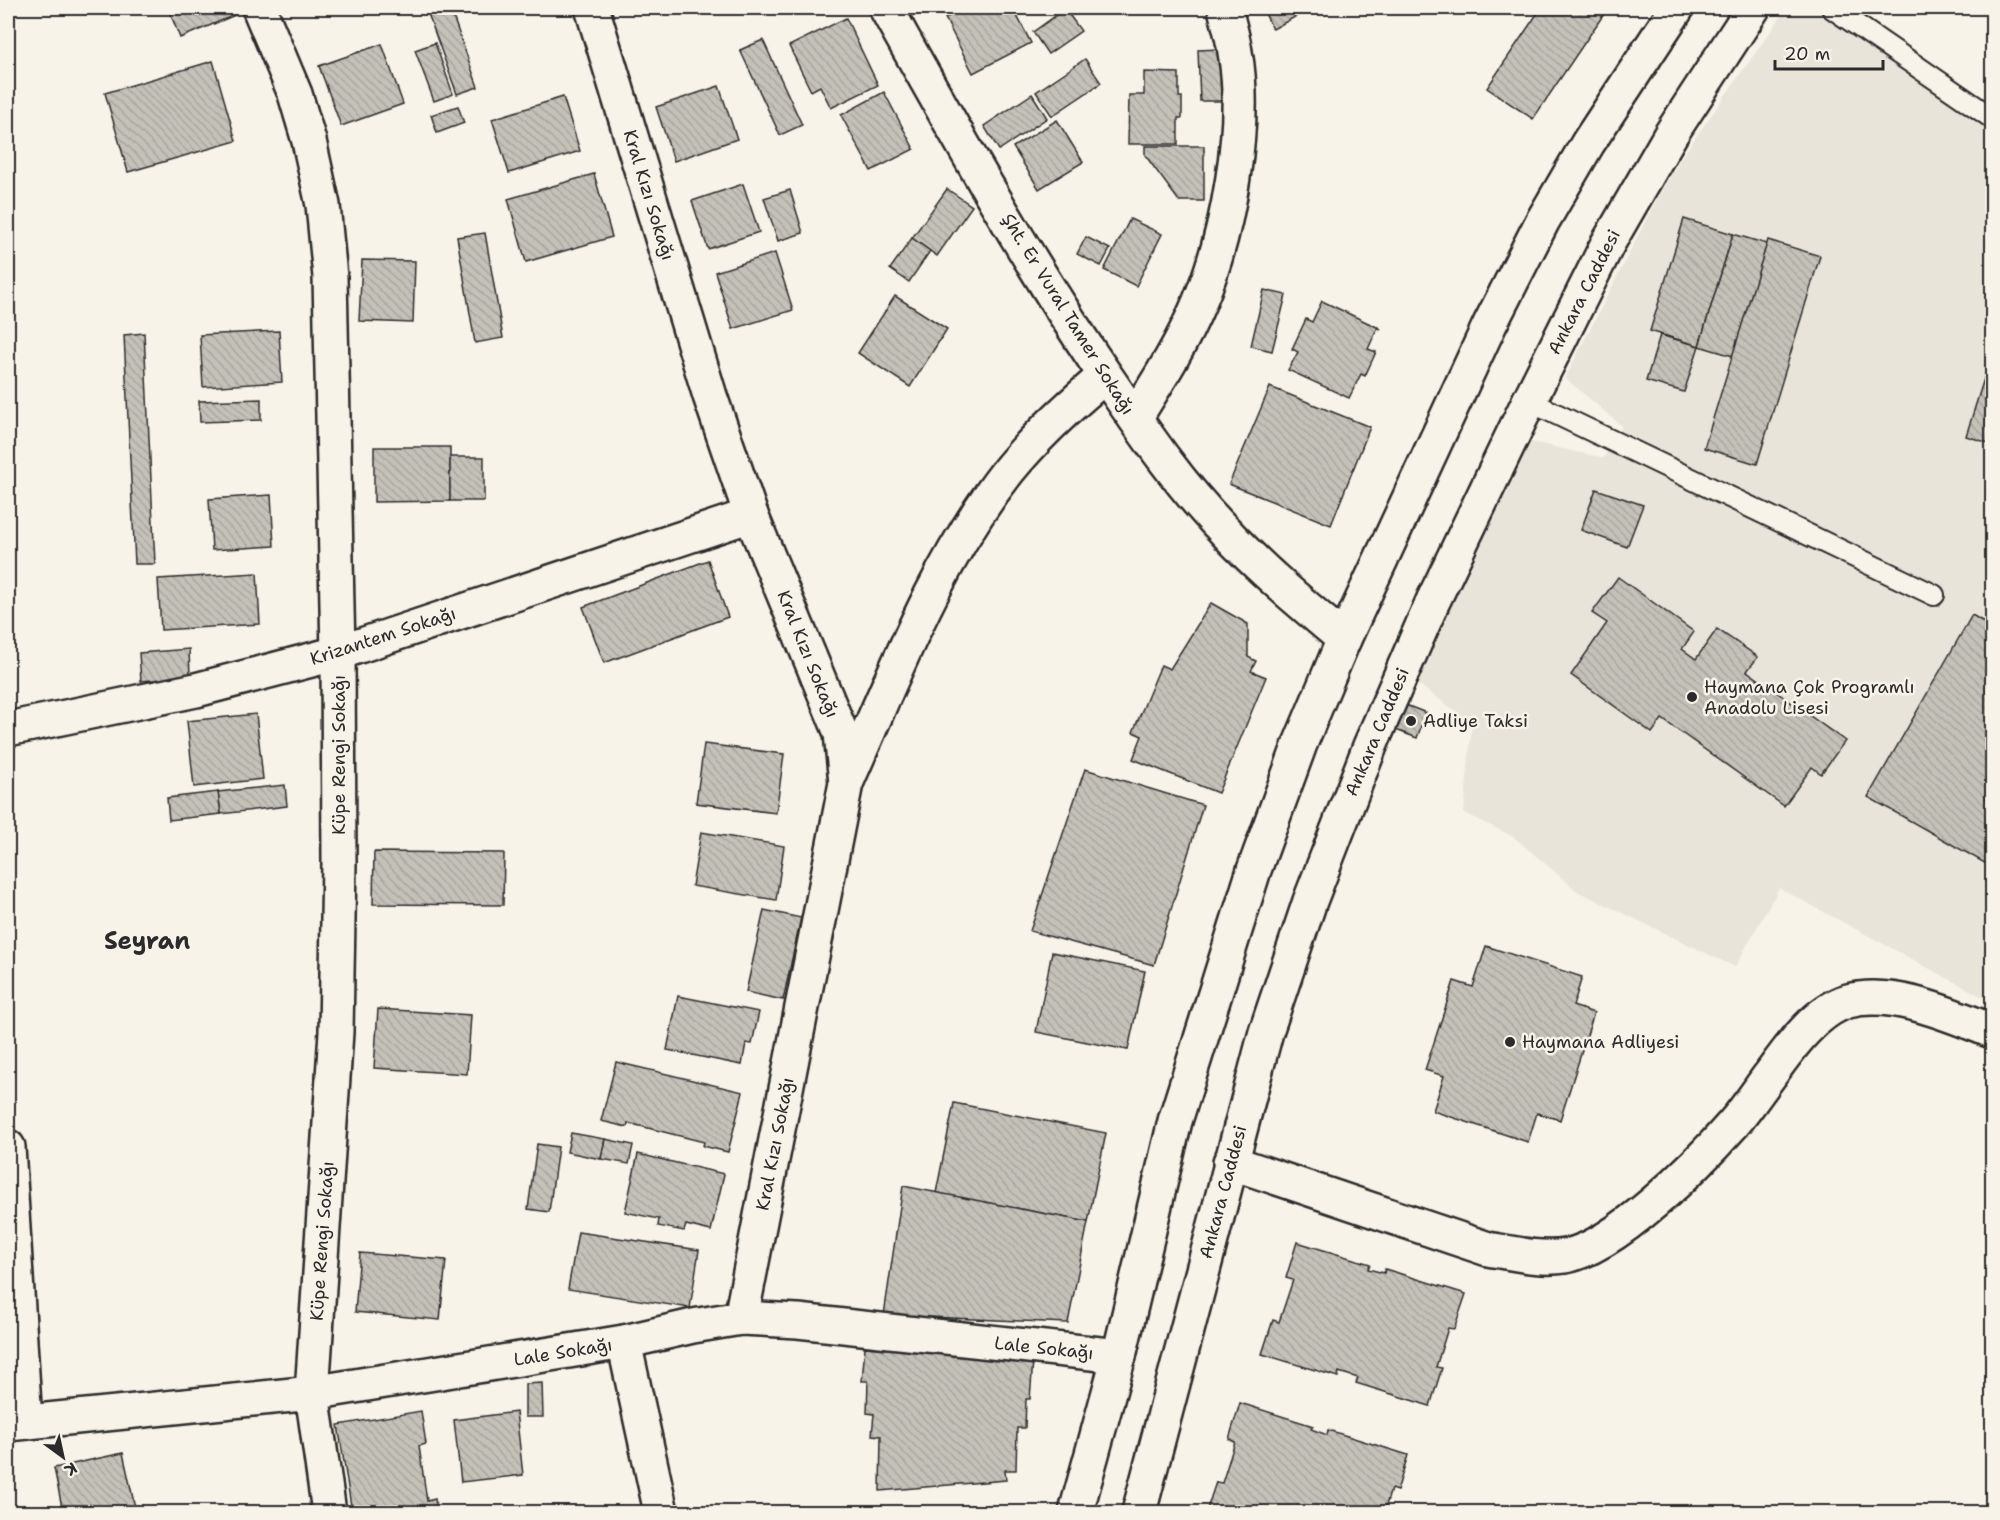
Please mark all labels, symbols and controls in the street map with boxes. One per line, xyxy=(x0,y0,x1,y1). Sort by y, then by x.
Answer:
scale bar xyxy=(1775,33,1883,71)
text: 20 m xyxy=(1784,42,1830,66)
street label: Kral Kızı Sokağı xyxy=(618,127,680,263)
street label: Şht. Er Vural Tamer Sokağı xyxy=(996,209,1140,419)
street label: Ankara Caddesi xyxy=(1542,225,1626,359)
street label: Kral Kızı Sokağı xyxy=(772,587,844,721)
street label: Krizantem Sokağı xyxy=(307,601,459,671)
street label: Ankara Caddesi xyxy=(1339,664,1415,800)
street label: Küpe Rengi Sokağı xyxy=(327,675,351,835)
place label: Haymana Çok Programlı Anadolu Lisesi xyxy=(1704,675,1915,720)
marker: Haymana Çok Programlı Anadolu Lisesi xyxy=(1685,690,1699,704)
place label: Adliye Taksi xyxy=(1423,709,1528,733)
marker: Adliye Taksi xyxy=(1404,714,1418,728)
district label: Seyran xyxy=(104,925,190,957)
place label: Haymana Adliyesi xyxy=(1522,1030,1679,1054)
marker: Haymana Adliyesi xyxy=(1503,1035,1517,1049)
street label: Kral Kızı Sokağı xyxy=(750,1075,800,1213)
street label: Ankara Caddesi xyxy=(1194,1123,1252,1261)
street label: Küpe Rengi Sokağı xyxy=(304,1160,340,1322)
street label: Lale Sokağı xyxy=(993,1331,1095,1365)
street label: Lale Sokağı xyxy=(512,1332,614,1372)
north arrow xyxy=(33,1427,93,1487)
text: K xyxy=(61,1457,81,1481)

